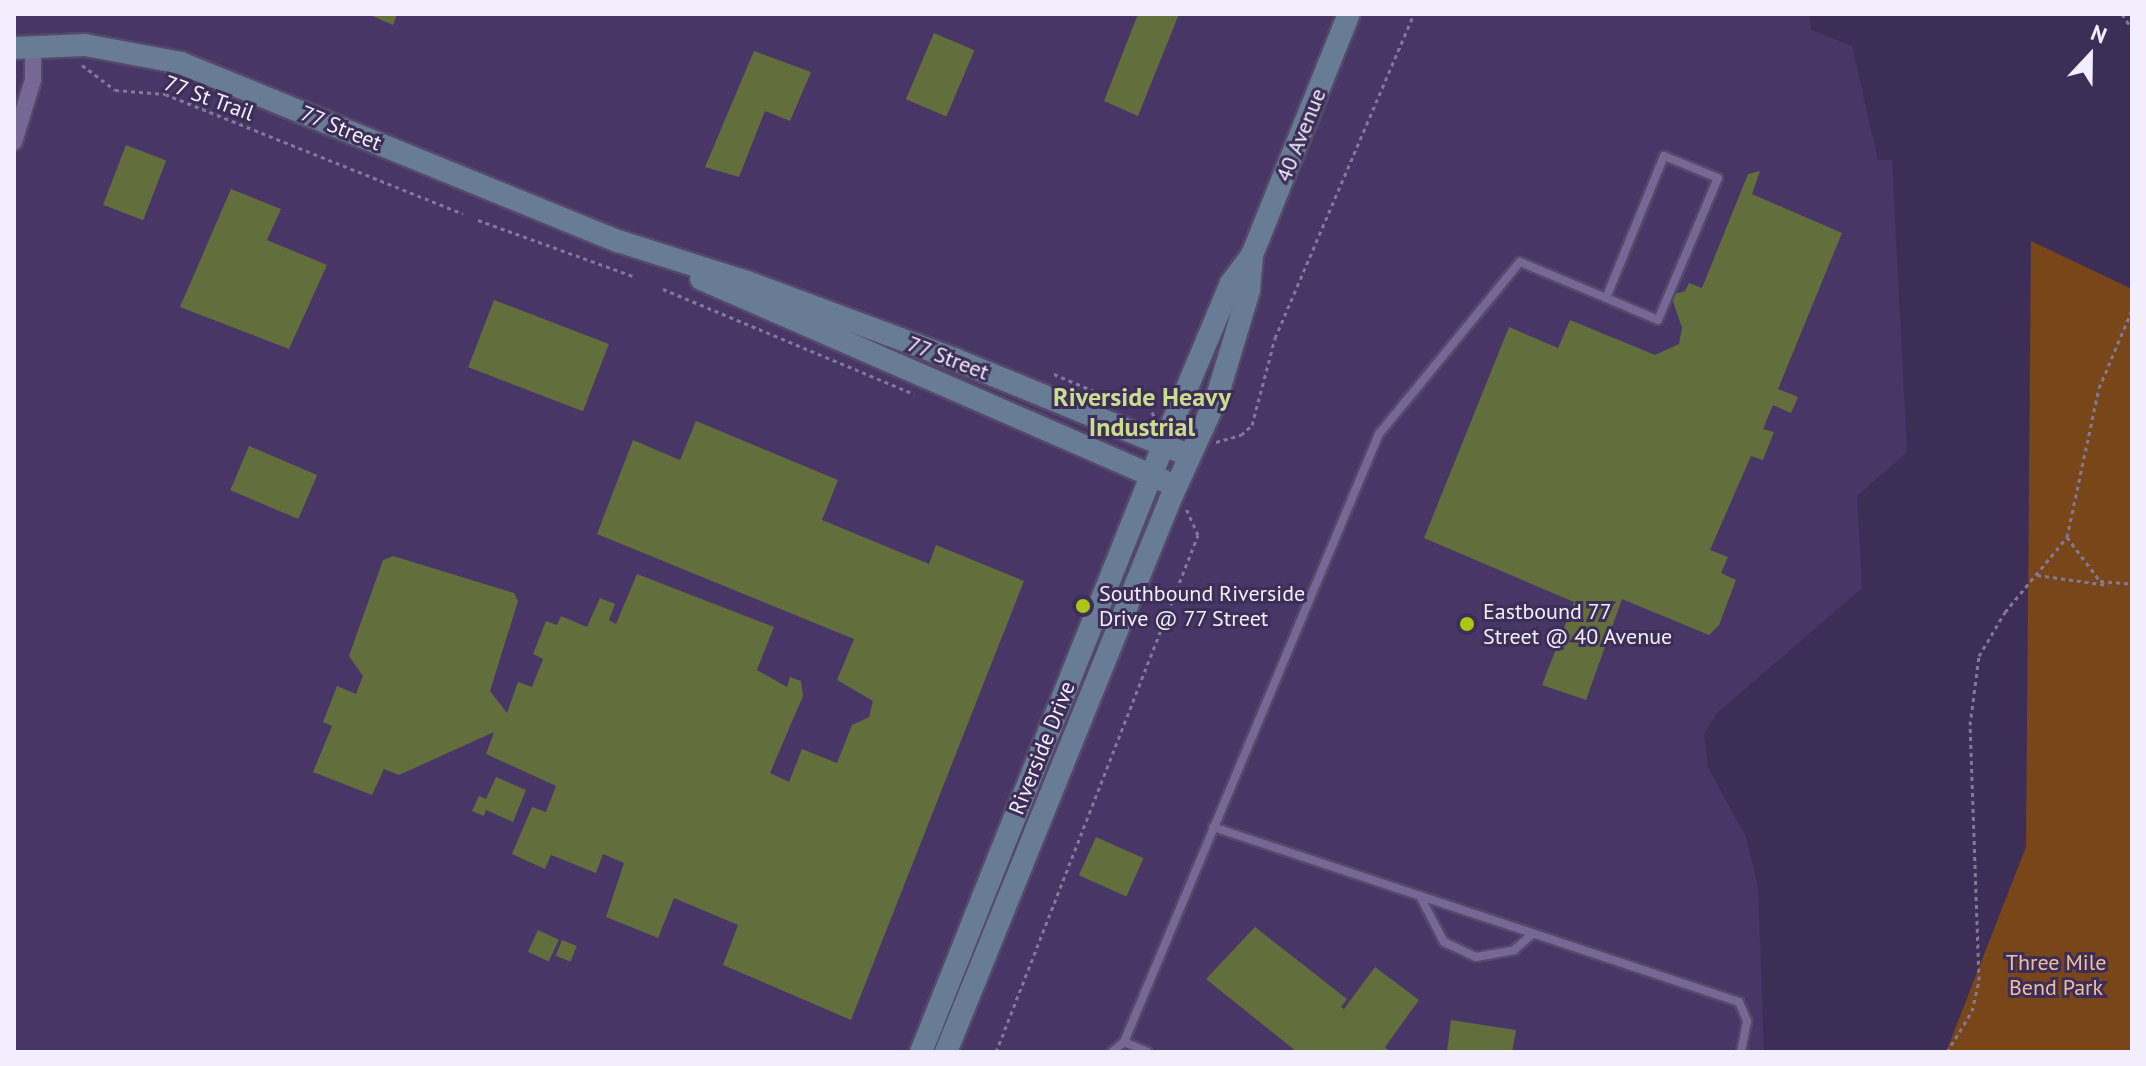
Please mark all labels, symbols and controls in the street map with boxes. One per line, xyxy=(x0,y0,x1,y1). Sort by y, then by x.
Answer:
north arrow xyxy=(2050,16,2130,96)
text: N xyxy=(2087,18,2111,49)
street label: 77 St Trail xyxy=(160,69,258,127)
street label: 40 Avenue xyxy=(1270,84,1332,186)
street label: 77 Street xyxy=(296,100,386,156)
street label: 77 Street xyxy=(903,330,993,386)
district label: Riverside Heavy Industrial xyxy=(1053,381,1231,442)
place label: Southbound Riverside Drive @ 77 Street xyxy=(1099,580,1305,632)
marker: Southbound Riverside Drive @ 77 Street xyxy=(1074,597,1092,615)
place label: Eastbound 77 Street @ 40 Avenue xyxy=(1483,598,1673,650)
marker: Eastbound 77 Street @ 40 Avenue xyxy=(1458,615,1476,633)
street label: Riverside Drive xyxy=(1003,678,1081,818)
park label: Three Mile Bend Park xyxy=(2006,949,2106,1000)

